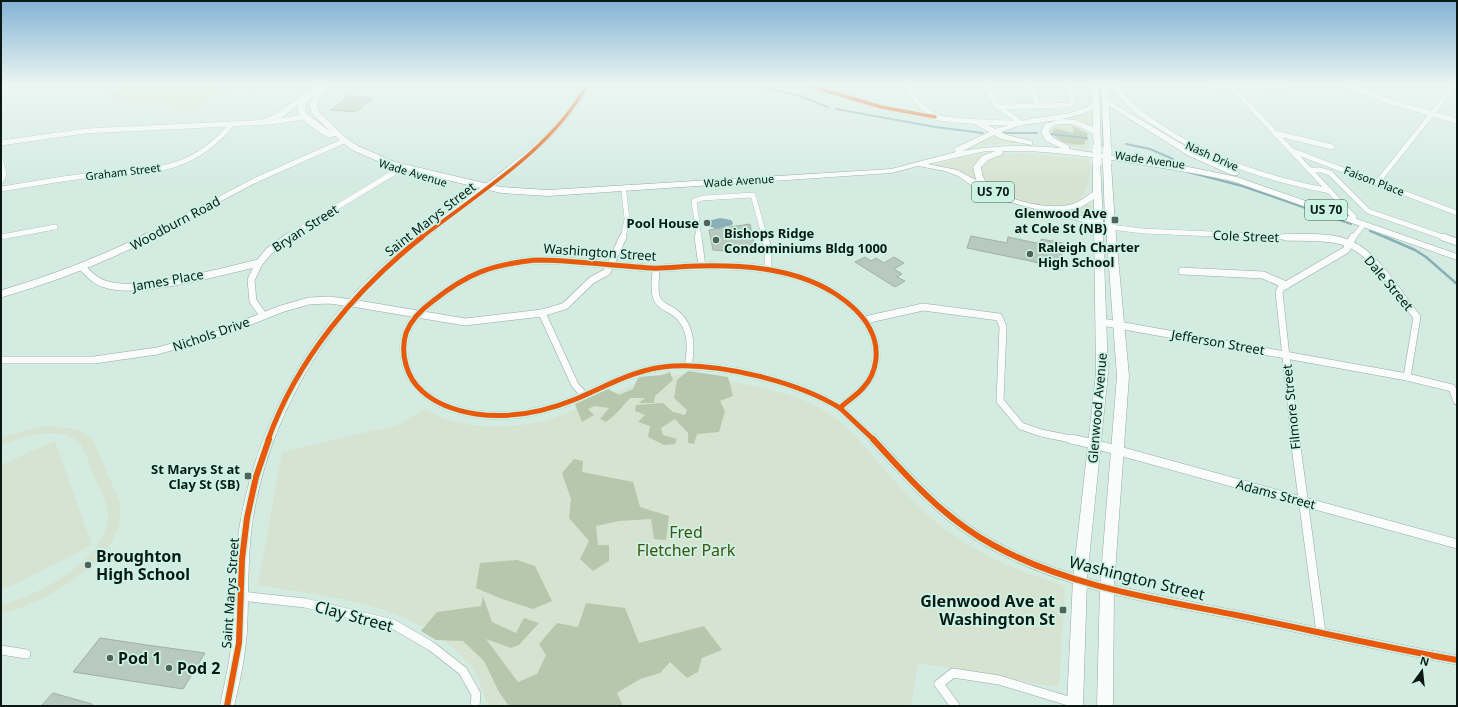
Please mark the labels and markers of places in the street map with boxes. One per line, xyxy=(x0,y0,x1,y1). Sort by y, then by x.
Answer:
place label: Glenwood Ave at Cole St (NB) xyxy=(1014,204,1107,237)
place label: Pool House xyxy=(627,214,699,232)
marker: Glenwood Ave at Cole St (NB) xyxy=(1110,215,1120,225)
marker: Pool House xyxy=(702,218,712,228)
place label: Bishops Ridge Condominiums Bldg 1000 xyxy=(724,224,887,257)
marker: Bishops Ridge Condominiums Bldg 1000 xyxy=(711,235,721,245)
place label: Raleigh Charter High School xyxy=(1038,238,1140,271)
marker: Raleigh Charter High School xyxy=(1025,249,1035,259)
place label: St Marys St at Clay St (SB) xyxy=(151,460,240,493)
marker: St Marys St at Clay St (SB) xyxy=(243,471,253,481)
place label: Broughton High School xyxy=(96,545,190,585)
marker: Broughton High School xyxy=(83,560,93,570)
place label: Glenwood Ave at Washington St xyxy=(920,590,1055,630)
marker: Glenwood Ave at Washington St xyxy=(1058,605,1068,615)
place label: Pod 1 xyxy=(118,647,161,669)
marker: Pod 1 xyxy=(105,653,115,663)
place label: Pod 2 xyxy=(177,657,220,679)
marker: Pod 2 xyxy=(164,663,174,673)

